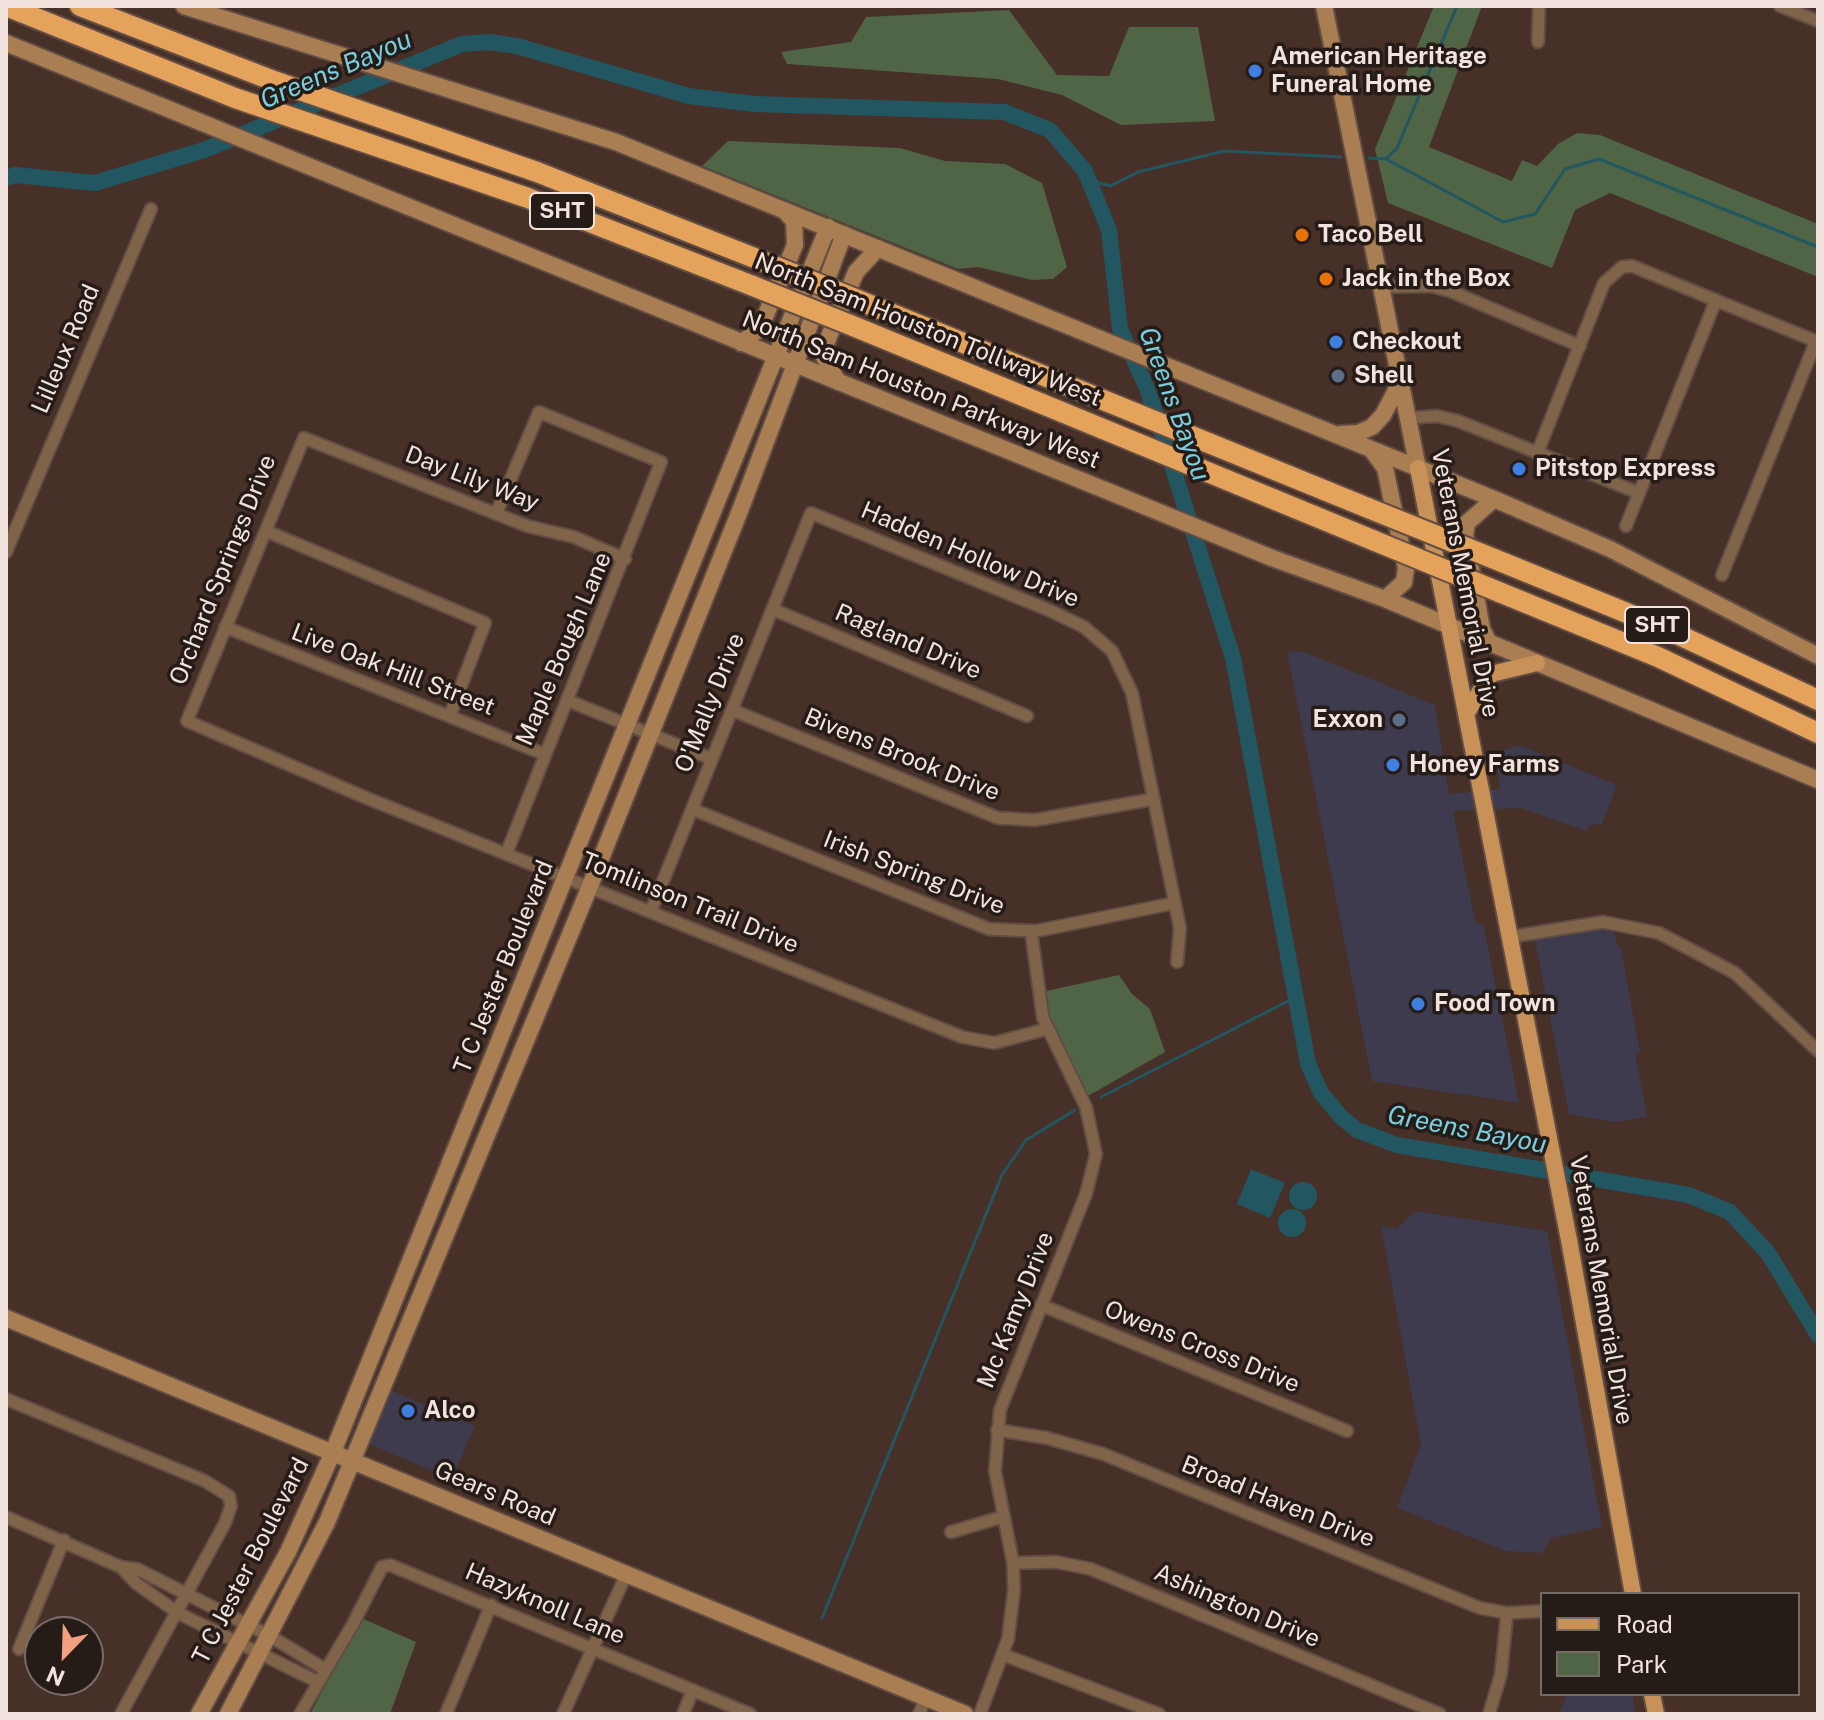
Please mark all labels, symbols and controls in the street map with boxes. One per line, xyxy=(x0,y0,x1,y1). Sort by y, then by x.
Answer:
water label: Greens Bayou xyxy=(256,24,416,116)
place label: American Heritage Funeral Home xyxy=(1271,43,1487,99)
marker: American Heritage Funeral Home xyxy=(1246,62,1264,80)
road number: SHT xyxy=(530,193,594,229)
place label: Taco Bell xyxy=(1318,221,1423,249)
marker: Taco Bell xyxy=(1293,226,1311,244)
street label: North Sam Houston Tollway West xyxy=(750,247,1106,413)
place label: Jack in the Box xyxy=(1342,265,1511,293)
marker: Jack in the Box xyxy=(1317,270,1335,288)
street label: Lilleux Road xyxy=(26,280,106,418)
street label: North Sam Houston Parkway West xyxy=(738,305,1104,475)
water label: Greens Bayou xyxy=(1132,323,1216,485)
place label: Checkout xyxy=(1352,328,1462,356)
marker: Checkout xyxy=(1327,333,1345,351)
place label: Shell xyxy=(1354,362,1414,390)
marker: Shell xyxy=(1329,367,1347,385)
street label: Day Lily Way xyxy=(401,440,543,518)
street label: Veterans Memorial Drive xyxy=(1425,446,1505,720)
street label: Orchard Springs Drive xyxy=(164,451,282,689)
place label: Pitstop Express xyxy=(1535,455,1716,483)
marker: Pitstop Express xyxy=(1510,460,1528,478)
street label: Hadden Hollow Drive xyxy=(857,496,1083,614)
street label: Maple Bough Lane xyxy=(510,548,618,750)
street label: Ragland Drive xyxy=(831,598,985,686)
road number: SHT xyxy=(1625,607,1689,643)
street label: Live Oak Hill Street xyxy=(287,618,499,722)
street label: O'Mally Drive xyxy=(669,629,751,777)
street label: Bivens Brook Drive xyxy=(800,703,1004,807)
place label: Exxon xyxy=(1312,706,1383,734)
marker: Exxon xyxy=(1390,711,1408,729)
place label: Honey Farms xyxy=(1409,751,1560,779)
marker: Honey Farms xyxy=(1384,756,1402,774)
street label: Irish Spring Drive xyxy=(819,825,1009,921)
street label: Tomlinson Trail Drive xyxy=(577,846,803,960)
street label: T C Jester Boulevard xyxy=(448,856,560,1078)
place label: Food Town xyxy=(1434,990,1555,1018)
marker: Food Town xyxy=(1409,995,1427,1013)
water label: Greens Bayou xyxy=(1385,1099,1549,1161)
street label: Veterans Memorial Drive xyxy=(1563,1153,1639,1427)
street label: Mc Kamy Drive xyxy=(972,1228,1060,1392)
street label: Owens Cross Drive xyxy=(1100,1295,1304,1399)
place label: Alco xyxy=(424,1397,476,1425)
marker: Alco xyxy=(399,1402,417,1420)
street label: Broad Haven Drive xyxy=(1177,1450,1379,1554)
street label: T C Jester Boulevard xyxy=(187,1453,315,1669)
street label: Gears Road xyxy=(430,1456,560,1532)
street label: Hazyknoll Lane xyxy=(461,1557,629,1651)
street label: Ashington Drive xyxy=(1150,1558,1324,1654)
legend xyxy=(1540,1592,1800,1696)
text: Road xyxy=(1616,1610,1673,1638)
north arrow xyxy=(24,1616,104,1696)
text: Park xyxy=(1616,1650,1667,1678)
text: N xyxy=(42,1661,68,1692)

